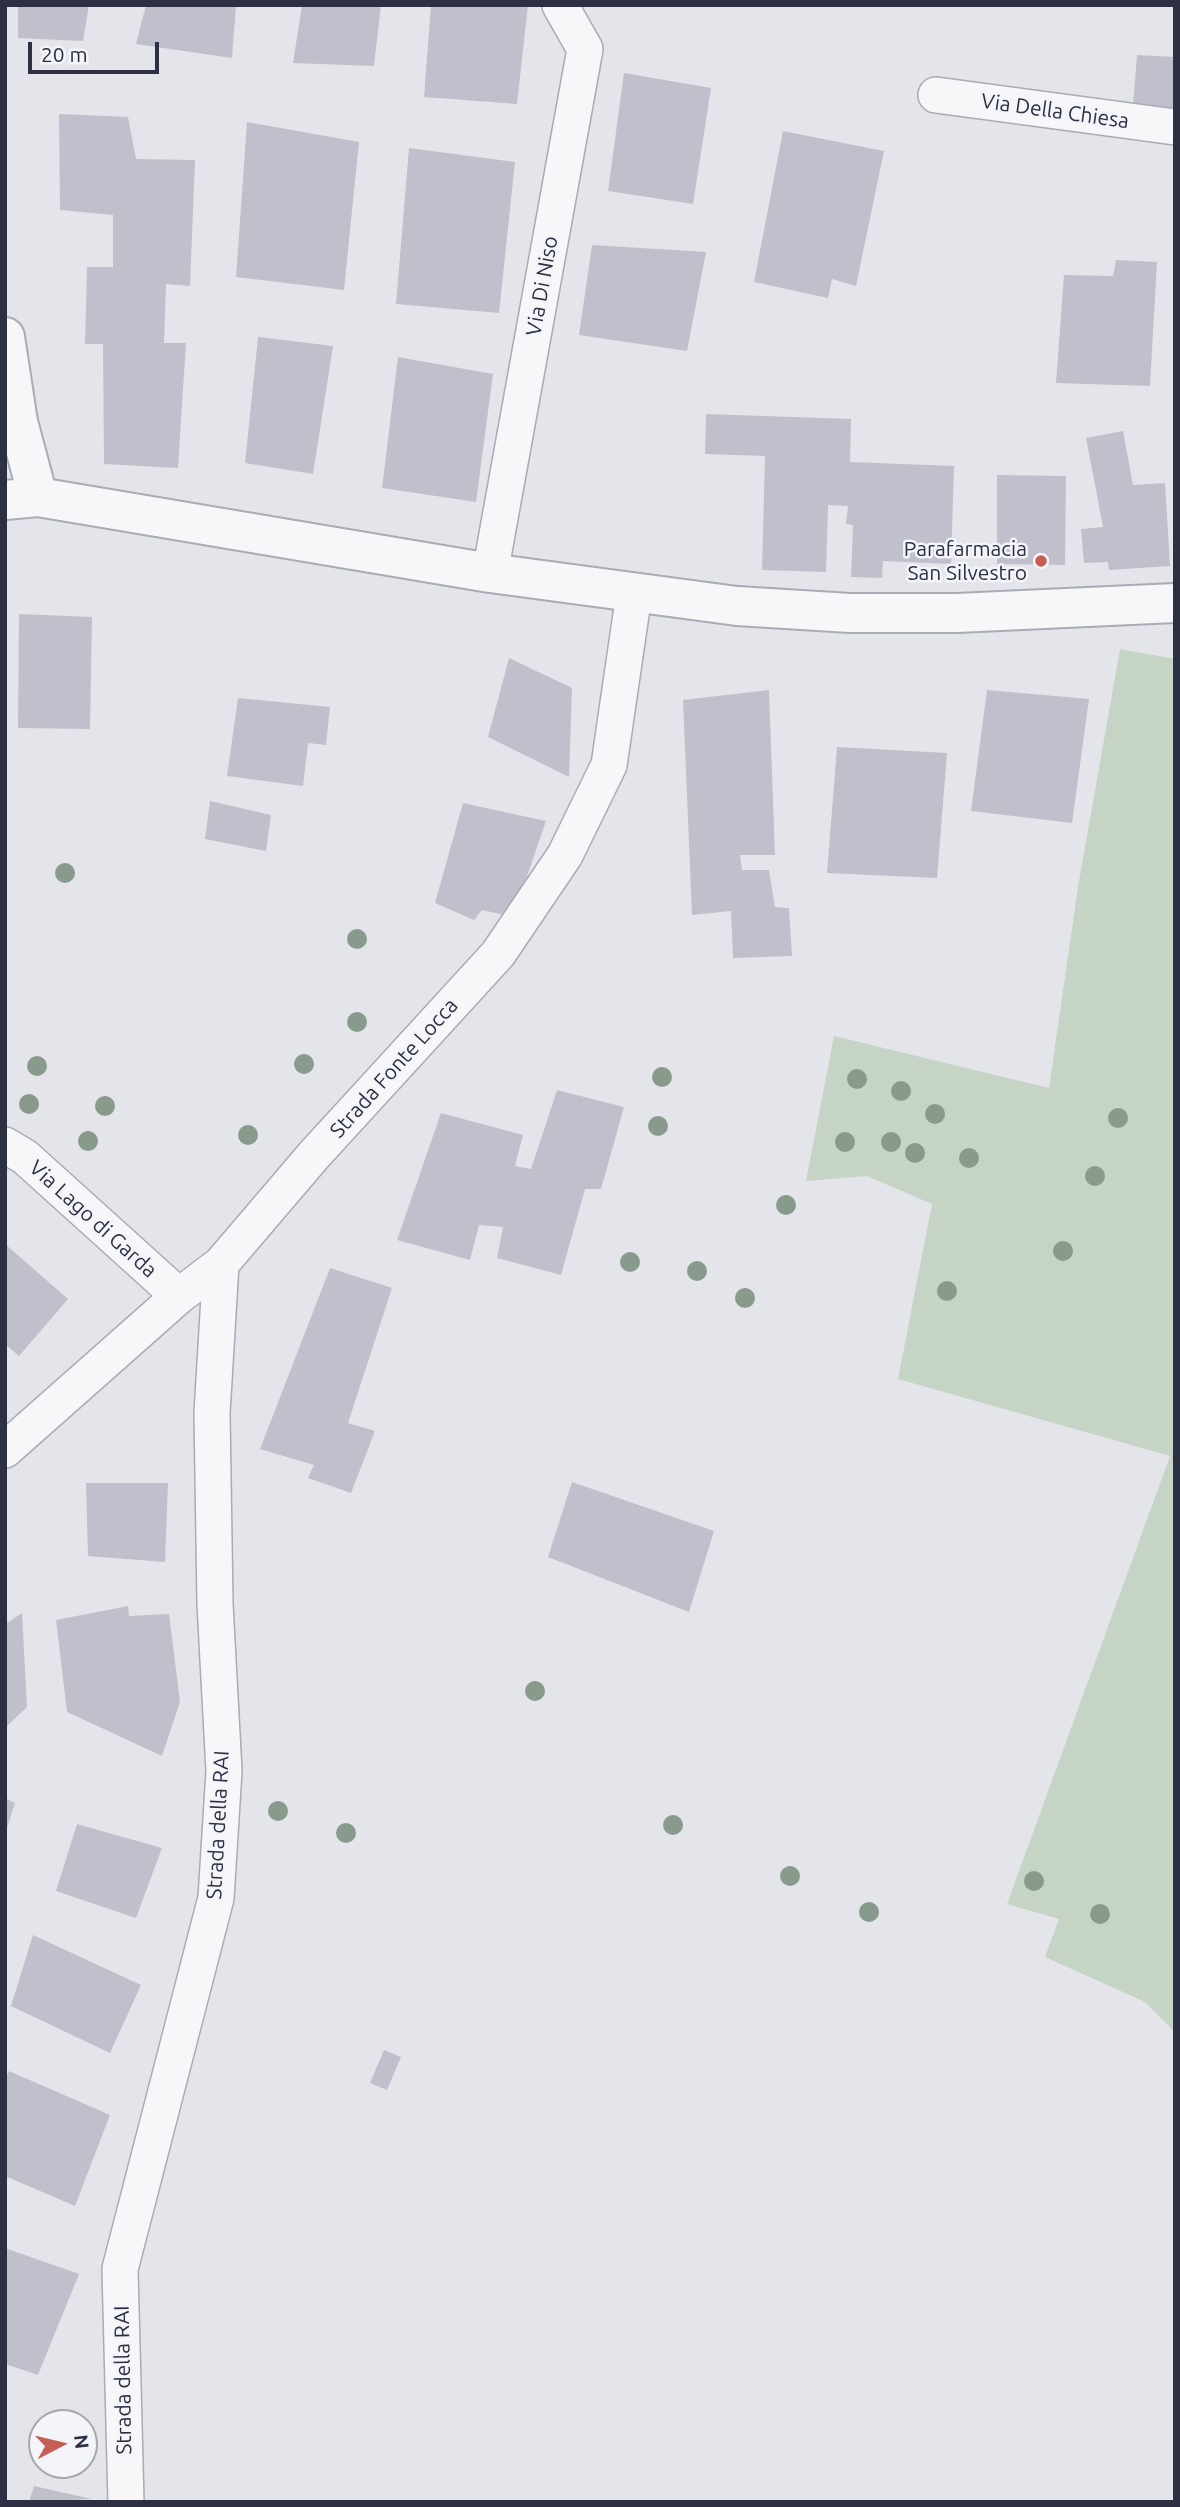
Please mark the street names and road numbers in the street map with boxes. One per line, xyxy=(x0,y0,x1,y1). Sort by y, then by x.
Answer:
street label: Via Della Chiesa xyxy=(979,88,1131,134)
street label: Via Di Niso xyxy=(521,234,563,338)
street label: Strada Fonte Locca xyxy=(325,993,463,1143)
street label: Via Lago di Garda xyxy=(24,1155,162,1283)
street label: Strada della RAI xyxy=(202,1750,234,1900)
street label: Strada della RAI xyxy=(109,2305,137,2455)

